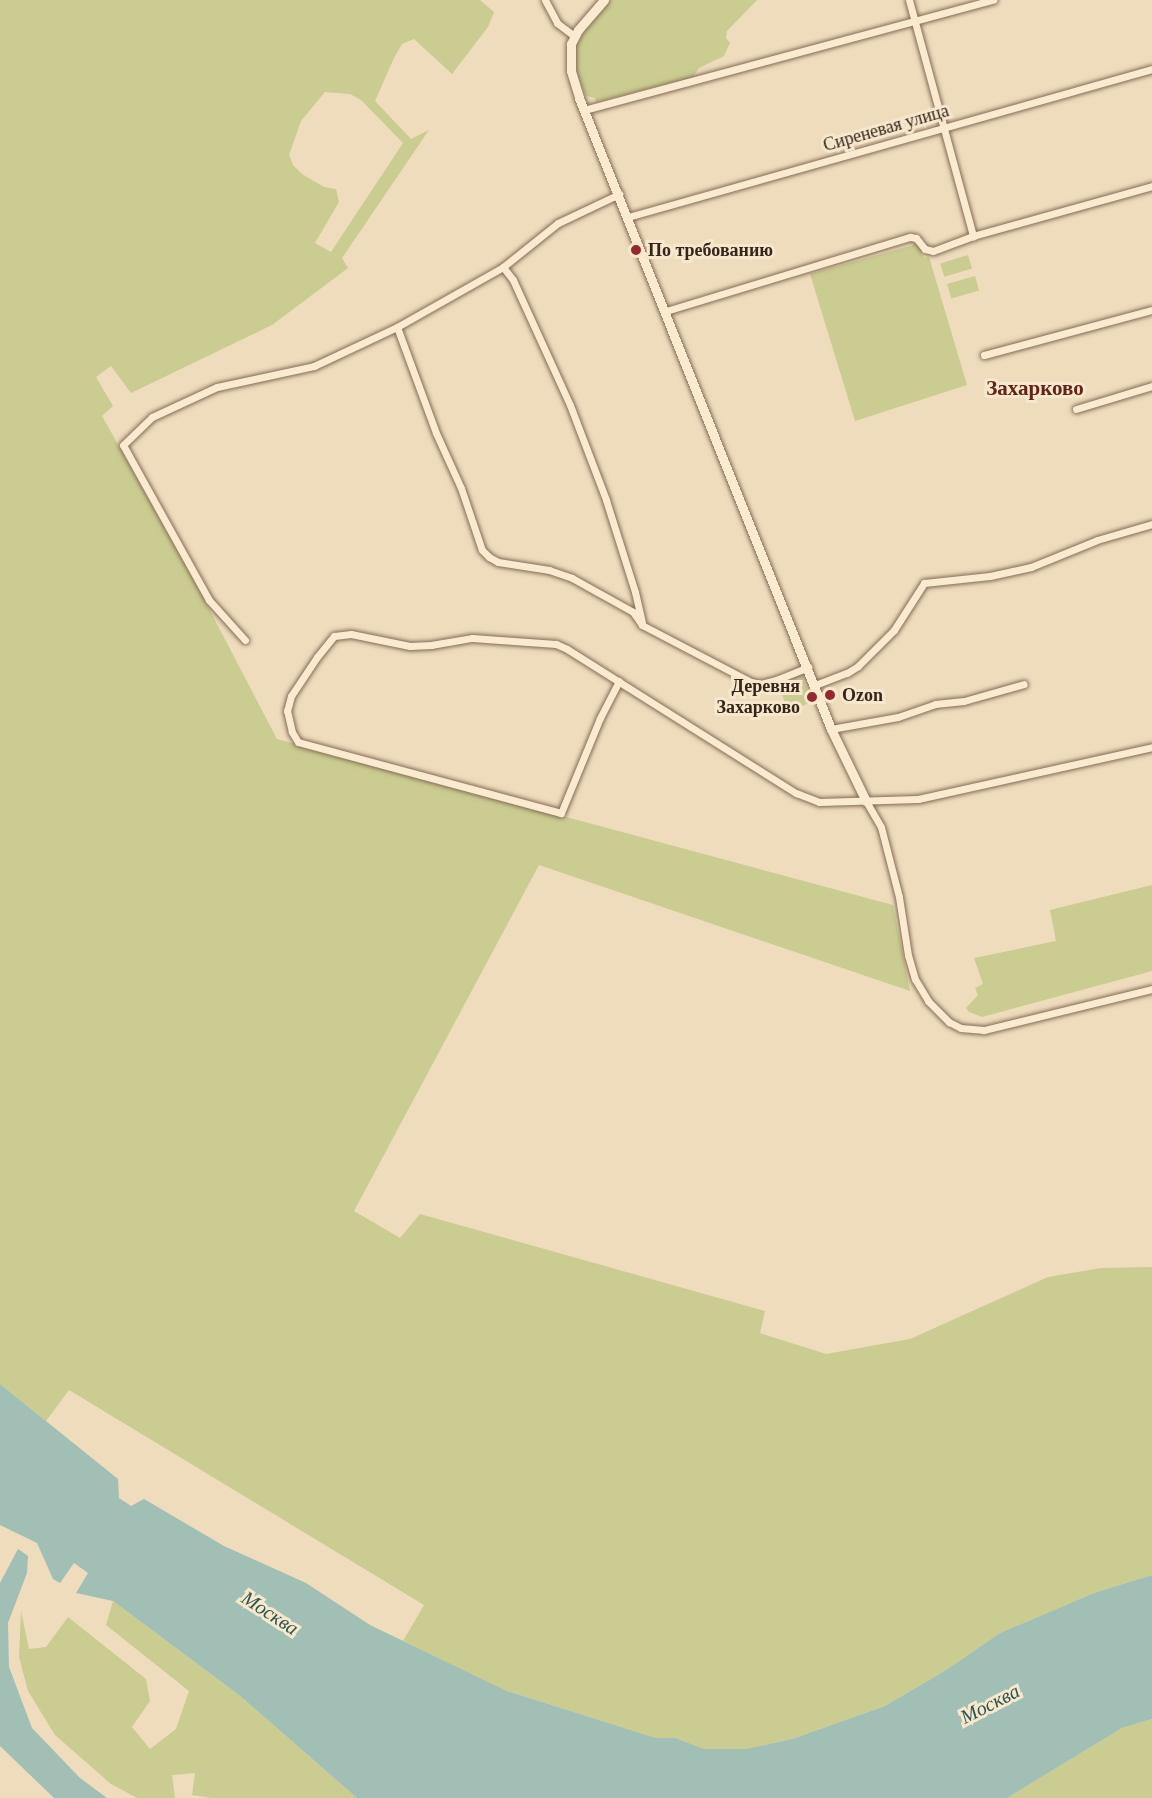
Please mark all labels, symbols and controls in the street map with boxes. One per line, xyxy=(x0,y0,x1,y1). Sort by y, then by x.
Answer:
street label: Сиреневая улица xyxy=(821,100,951,156)
place label: По требованию xyxy=(648,239,773,261)
marker: По требованию xyxy=(629,243,643,257)
district label: Захарково xyxy=(986,375,1084,401)
place label: Деревня Захарково xyxy=(716,676,800,718)
place label: Ozon xyxy=(842,684,883,706)
marker: Ozon xyxy=(823,688,837,702)
marker: Деревня Захарково xyxy=(805,690,819,704)
water label: Москва xyxy=(237,1586,303,1640)
water label: Москва xyxy=(956,1679,1024,1729)

